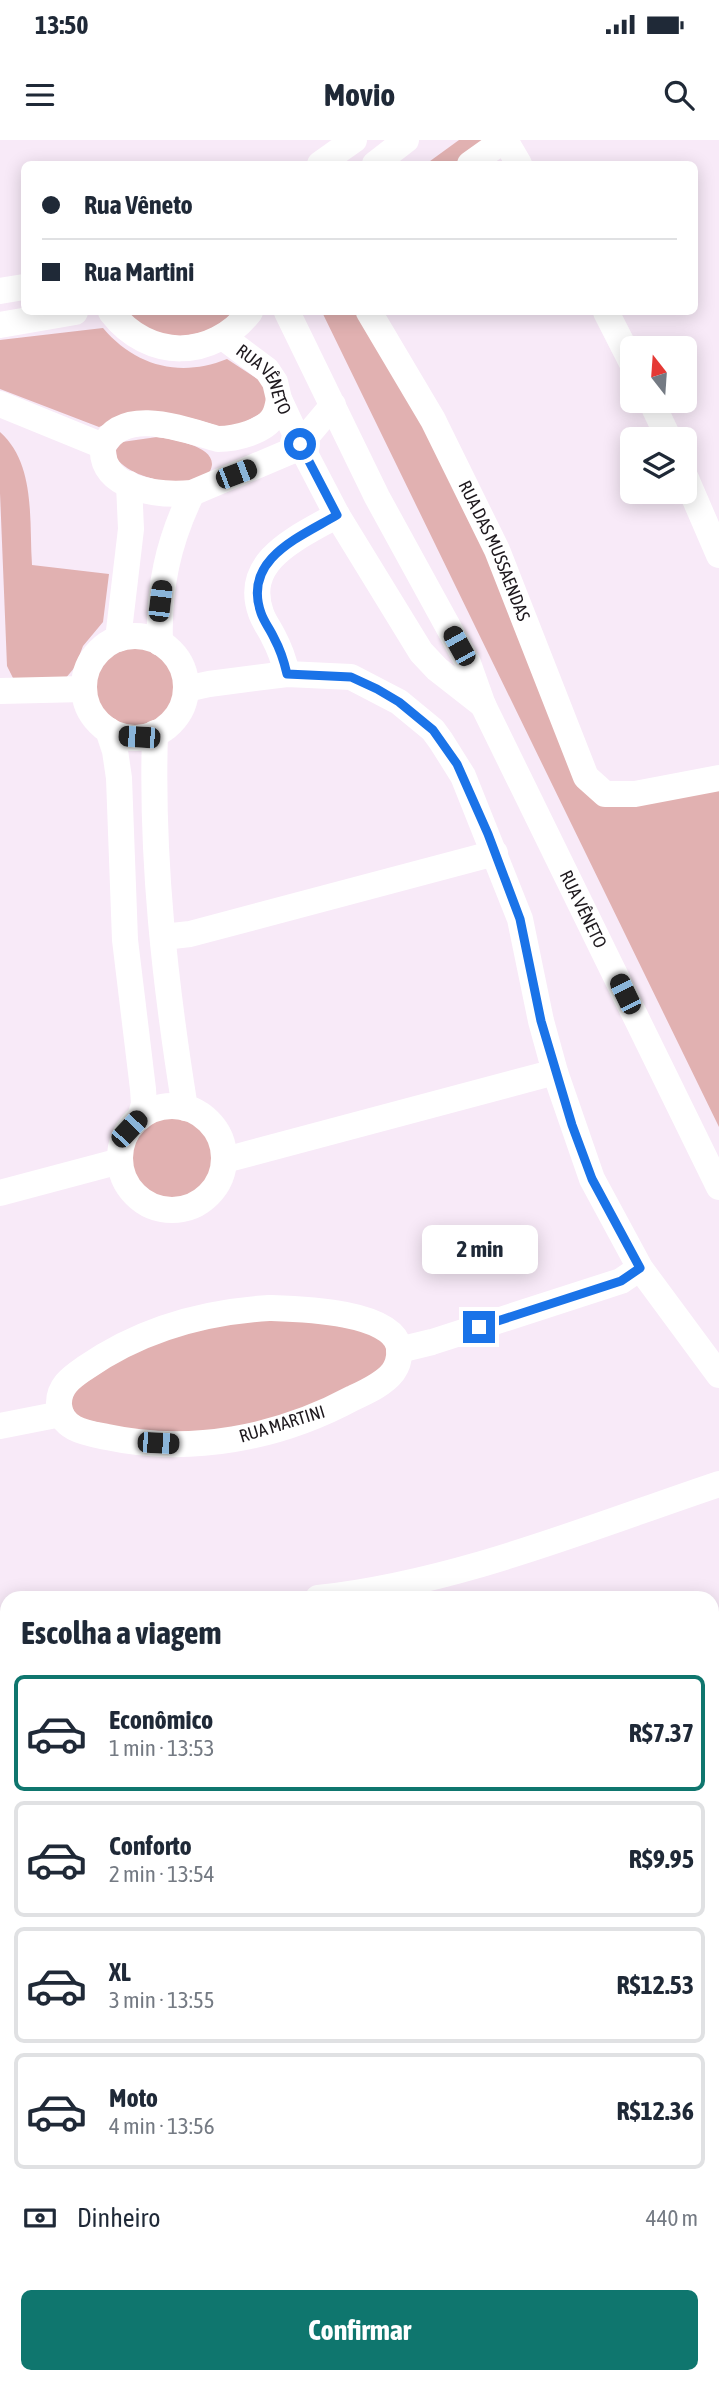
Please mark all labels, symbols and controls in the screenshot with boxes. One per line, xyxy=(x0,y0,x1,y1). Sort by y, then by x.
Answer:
text: 13:50 xyxy=(35,10,89,40)
icon: menu xyxy=(21,76,59,114)
text: Movio xyxy=(324,76,395,113)
icon: search xyxy=(660,76,698,114)
text: Rua Vêneto xyxy=(84,190,193,220)
text: Rua Martini xyxy=(84,257,194,287)
north arrow xyxy=(620,336,696,413)
map controls xyxy=(620,336,697,504)
street label: RUA VÊNETO xyxy=(232,340,296,418)
button: layers xyxy=(620,427,697,504)
route start xyxy=(284,428,316,460)
car xyxy=(213,457,260,491)
street label: RUA DAS MUSSAENDAS xyxy=(454,477,535,624)
car xyxy=(148,579,173,623)
car xyxy=(440,623,479,669)
car xyxy=(118,725,161,749)
street label: RUA VÊNETO xyxy=(556,867,611,951)
car xyxy=(607,971,644,1017)
car xyxy=(107,1106,152,1152)
callout: 2 min xyxy=(421,1226,537,1274)
text: 2 min xyxy=(457,1236,503,1262)
route end xyxy=(463,1311,495,1343)
street label: RUA MARTINI xyxy=(236,1401,327,1447)
car xyxy=(137,1431,180,1455)
text: Escolha a viagem xyxy=(21,1614,221,1651)
icon: car xyxy=(25,1702,88,1765)
text: Econômico xyxy=(109,1705,213,1735)
text: R$7.37 xyxy=(629,1718,694,1748)
text: 1 min · 13:53 xyxy=(109,1735,215,1761)
icon: car xyxy=(25,1828,88,1891)
text: Conforto xyxy=(109,1831,192,1861)
text: R$9.95 xyxy=(629,1844,694,1874)
text: 2 min · 13:54 xyxy=(109,1861,215,1887)
icon: car xyxy=(25,1954,88,2017)
text: XL xyxy=(109,1957,131,1987)
text: R$12.53 xyxy=(617,1970,694,2000)
text: 3 min · 13:55 xyxy=(109,1987,215,2013)
icon: car xyxy=(25,2080,88,2143)
text: Moto xyxy=(109,2083,158,2113)
text: R$12.36 xyxy=(617,2096,694,2126)
text: 4 min · 13:56 xyxy=(109,2113,215,2139)
icon: cash xyxy=(21,2199,59,2237)
text: Dinheiro xyxy=(77,2203,160,2233)
text: 440 m xyxy=(646,2205,698,2231)
button: Confirmar xyxy=(21,2290,698,2370)

